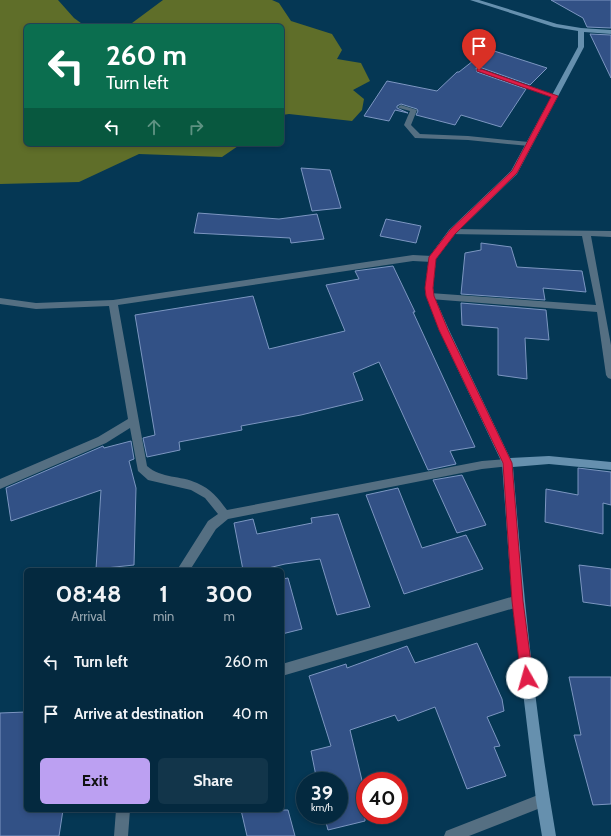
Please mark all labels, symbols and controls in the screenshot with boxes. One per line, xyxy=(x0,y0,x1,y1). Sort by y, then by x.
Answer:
pin xyxy=(462,29,496,70)
icon: arrive xyxy=(468,35,490,57)
text: 260 m xyxy=(106,38,187,72)
icon: left xyxy=(40,40,92,92)
text: Turn left xyxy=(106,72,169,94)
icon: left xyxy=(101,116,123,138)
icon: ahead xyxy=(143,116,165,138)
icon: right xyxy=(185,116,207,138)
text: 08:48 xyxy=(55,579,122,608)
text: 1 xyxy=(159,579,168,608)
text: 300 xyxy=(206,579,253,608)
text: Arrival xyxy=(71,608,106,624)
text: min xyxy=(153,608,174,624)
text: m xyxy=(223,608,235,624)
icon: left xyxy=(40,651,62,673)
text: Turn left xyxy=(74,653,128,671)
text: 260 m xyxy=(225,653,268,671)
position arrow xyxy=(506,657,548,699)
icon: arrive xyxy=(40,703,62,725)
text: Arrive at destination xyxy=(74,705,204,723)
text: 40 m xyxy=(232,705,268,723)
button: Exit xyxy=(40,758,150,804)
button: Share xyxy=(158,758,268,804)
speed limit sign: 40 xyxy=(356,772,408,824)
text: 39 xyxy=(311,781,333,805)
text: km/h xyxy=(311,801,333,814)

